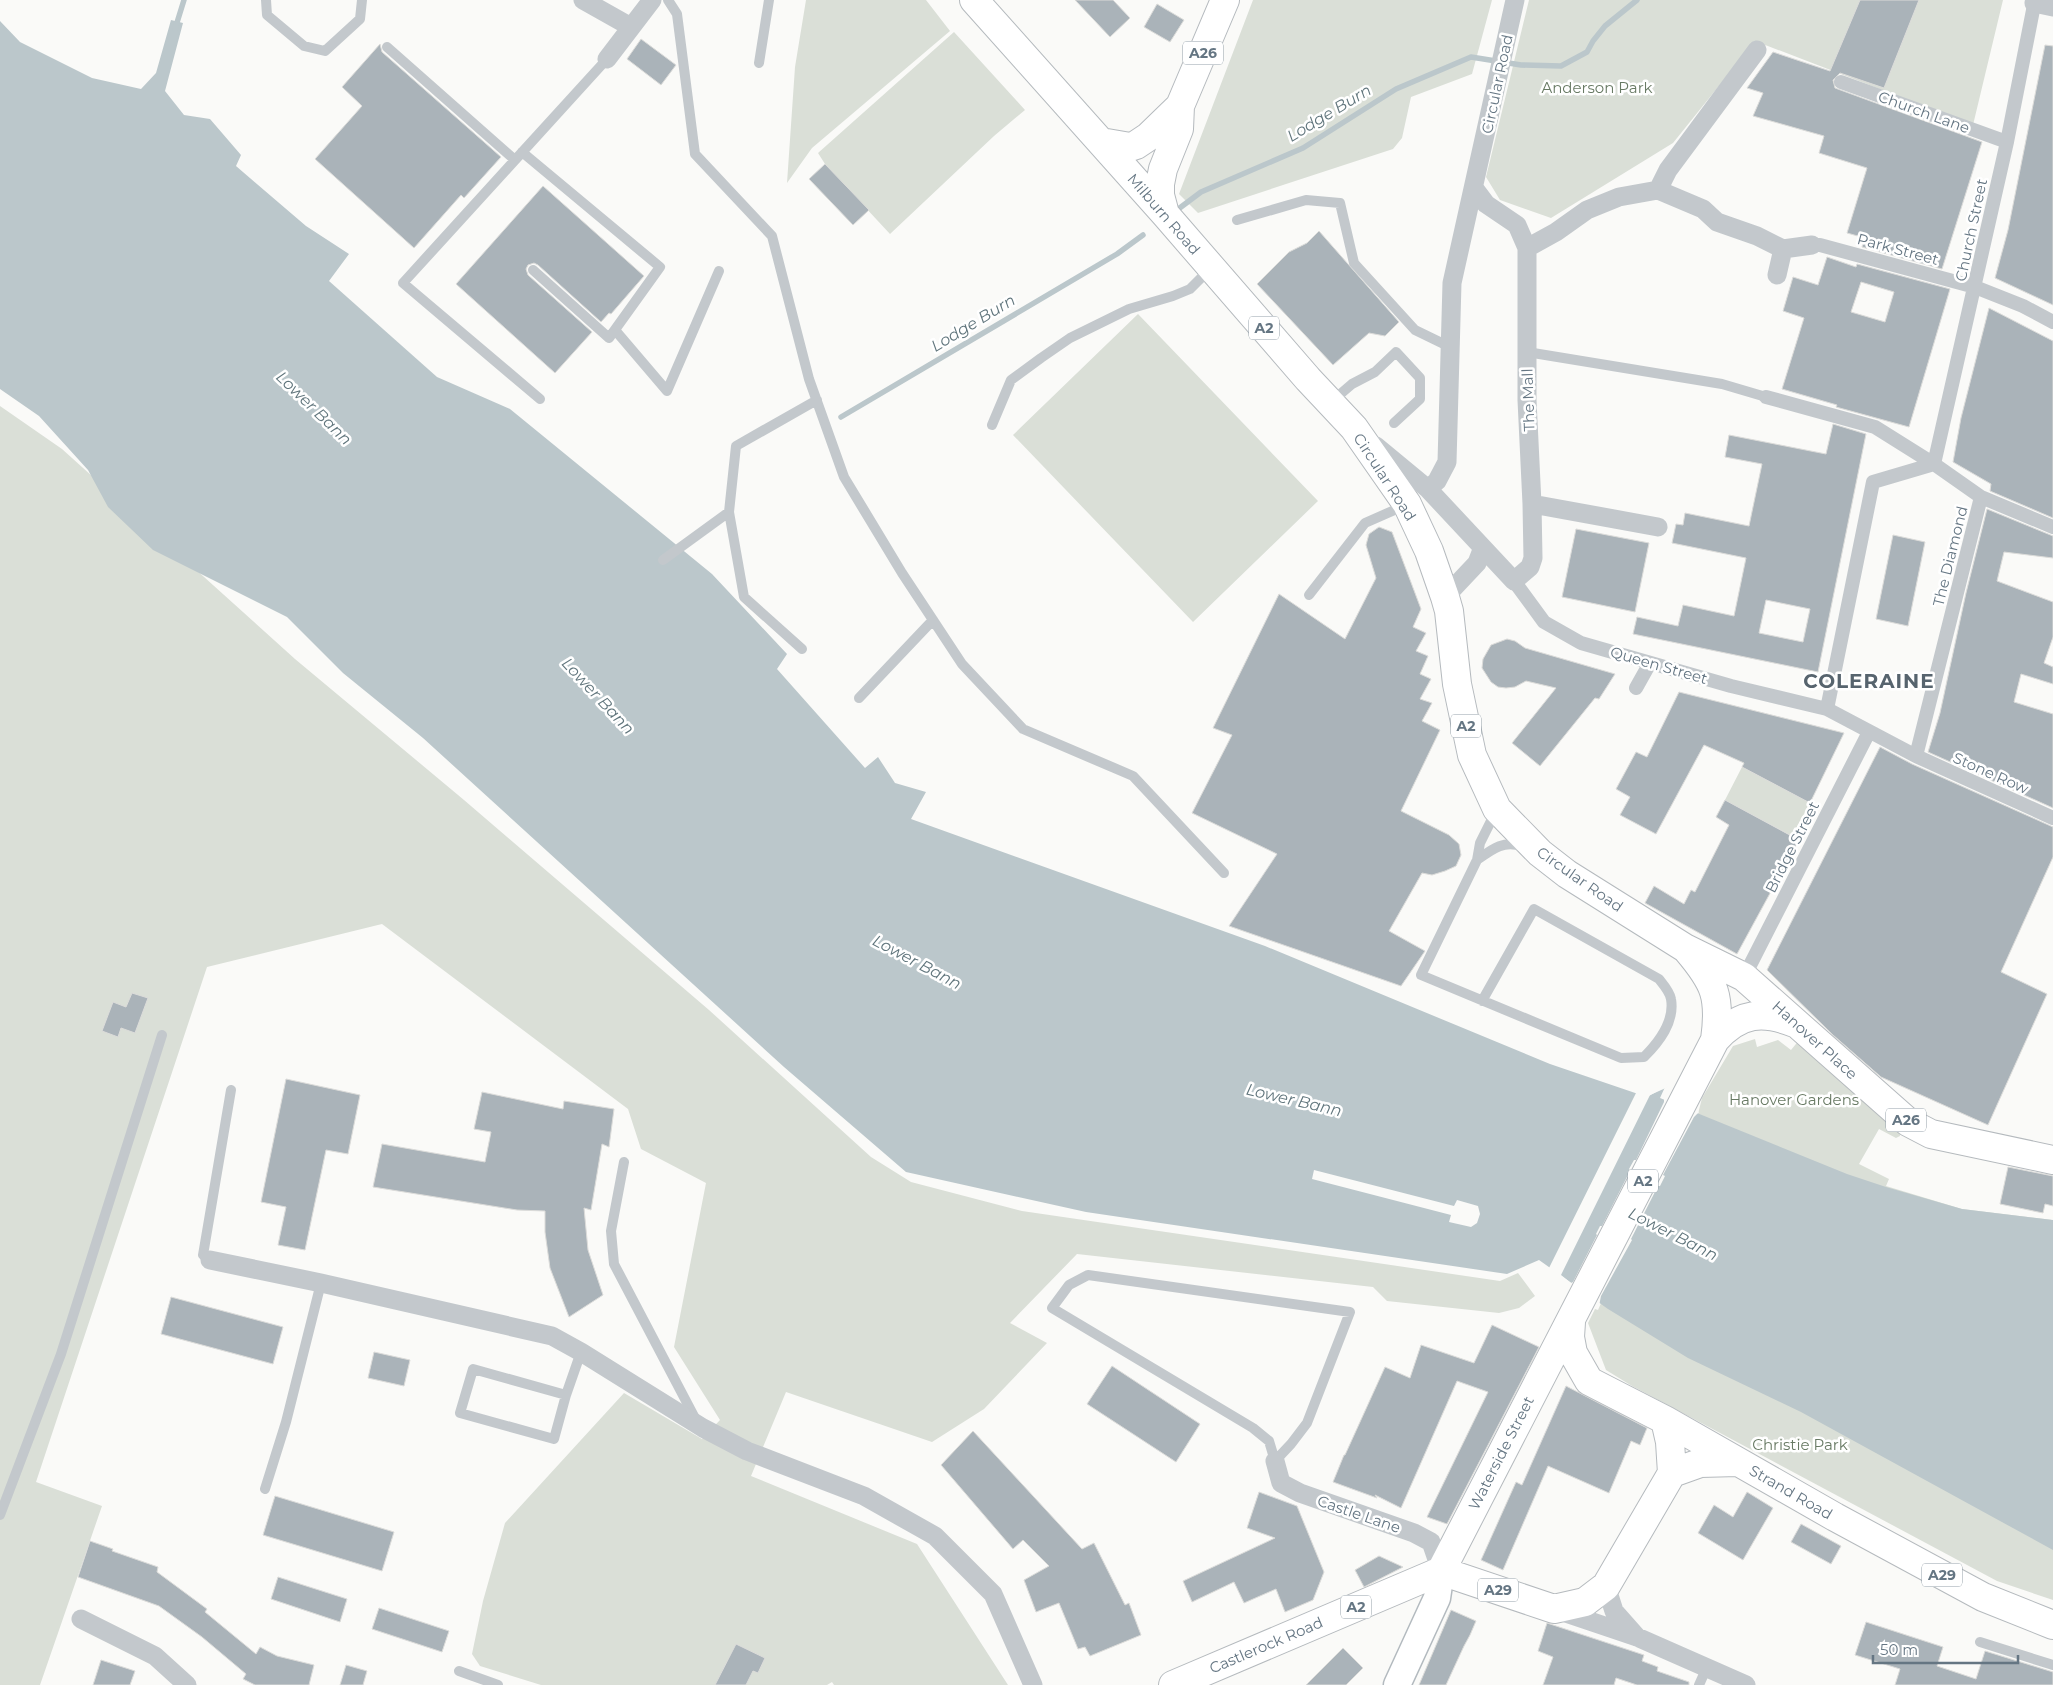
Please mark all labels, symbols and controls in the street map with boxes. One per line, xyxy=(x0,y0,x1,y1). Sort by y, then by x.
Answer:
street label: Circular Road xyxy=(1477,33,1517,135)
road number: A26 xyxy=(1183,42,1223,64)
park label: Anderson Park xyxy=(1541,78,1653,97)
water label: Lodge Burn xyxy=(1283,80,1375,146)
street label: Church Lane xyxy=(1876,87,1972,137)
street label: Milburn Road xyxy=(1123,169,1205,259)
street label: Church Street xyxy=(1951,177,1991,283)
street label: Park Street xyxy=(1855,229,1941,269)
water label: Lodge Burn xyxy=(927,290,1019,356)
road number: A2 xyxy=(1249,316,1279,339)
water label: Lower Bann xyxy=(272,367,356,449)
street label: The Mall xyxy=(1517,368,1539,432)
street label: Circular Road xyxy=(1350,429,1420,525)
street label: The Diamond xyxy=(1928,504,1972,608)
street label: Queen Street xyxy=(1608,642,1710,688)
water label: Lower Bann xyxy=(558,654,638,738)
district label: COLERAINE xyxy=(1803,669,1935,693)
road number: A2 xyxy=(1451,714,1481,738)
street label: Stone Row xyxy=(1950,748,2033,798)
street label: Bridge Street xyxy=(1761,798,1823,896)
street label: Circular Road xyxy=(1533,842,1627,916)
water label: Lower Bann xyxy=(869,931,965,993)
street label: Hanover Place xyxy=(1768,997,1862,1083)
water label: Lower Bann xyxy=(1244,1080,1344,1120)
park label: Hanover Gardens xyxy=(1729,1090,1859,1109)
road number: A26 xyxy=(1886,1108,1926,1132)
road number: A2 xyxy=(1628,1170,1658,1192)
water label: Lower Bann xyxy=(1625,1203,1721,1265)
street label: Waterside Street xyxy=(1464,1393,1538,1513)
park label: Christie Park xyxy=(1752,1435,1848,1454)
street label: Strand Road xyxy=(1746,1461,1836,1523)
street label: Castle Lane xyxy=(1315,1491,1403,1537)
road number: A29 xyxy=(1922,1564,1962,1586)
road number: A29 xyxy=(1478,1578,1518,1602)
road number: A2 xyxy=(1341,1595,1371,1618)
street label: Castlerock Road xyxy=(1206,1613,1326,1677)
scale bar xyxy=(1873,1632,2018,1664)
text: 50 m xyxy=(1880,1640,1918,1659)

